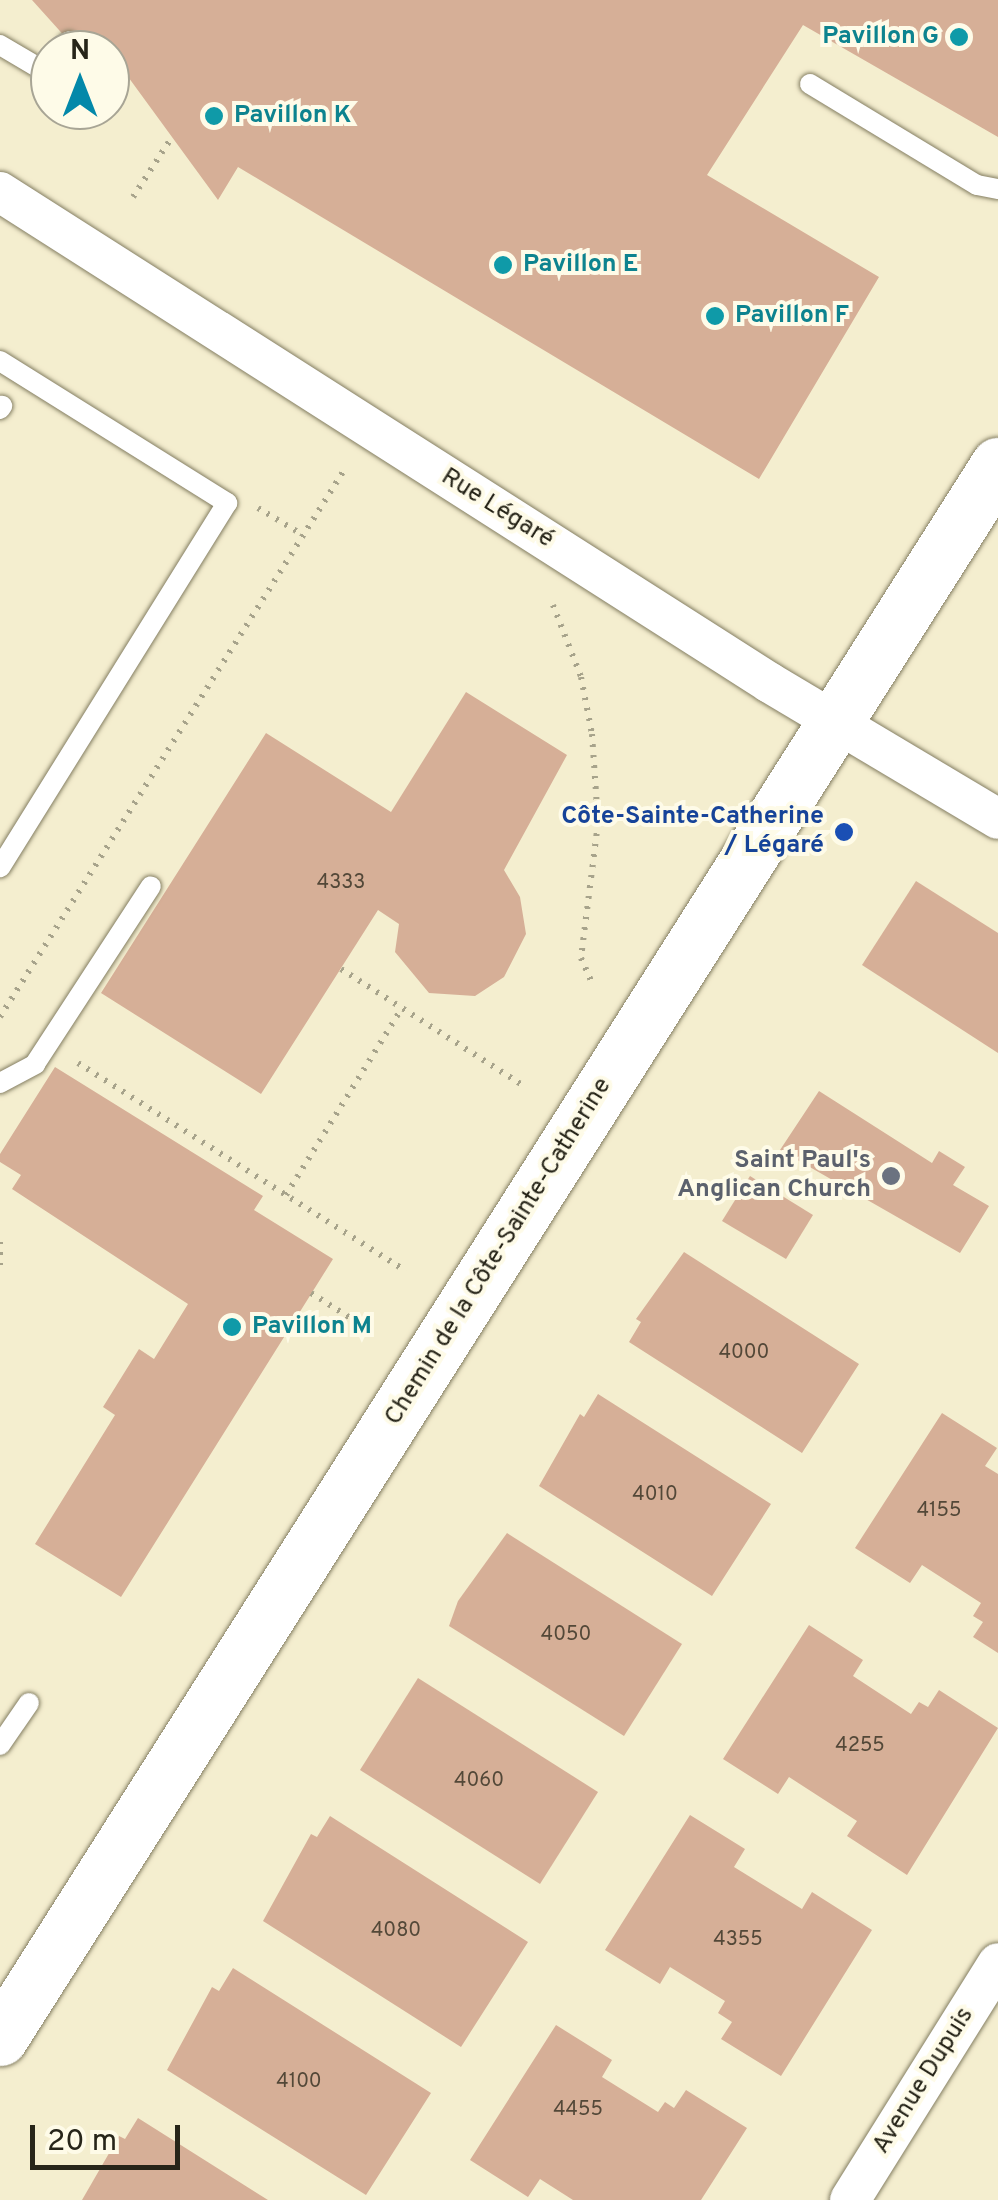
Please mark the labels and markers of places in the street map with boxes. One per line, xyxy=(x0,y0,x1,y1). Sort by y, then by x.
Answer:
place label: Pavillon G xyxy=(822,22,939,52)
marker: Pavillon G xyxy=(948,26,970,48)
place label: Pavillon K xyxy=(234,101,351,131)
marker: Pavillon K xyxy=(203,105,225,127)
place label: Pavillon E xyxy=(523,250,638,280)
marker: Pavillon E xyxy=(492,254,514,276)
place label: Pavillon F xyxy=(735,301,849,331)
marker: Pavillon F xyxy=(704,305,726,327)
place label: Côte-Sainte-Catherine / Légaré xyxy=(561,803,824,862)
marker: Côte-Sainte-Catherine / Légaré xyxy=(833,821,855,843)
place label: Saint Paul's Anglican Church xyxy=(677,1147,871,1206)
marker: Saint Paul's Anglican Church xyxy=(880,1165,902,1187)
place label: Pavillon M xyxy=(252,1312,372,1342)
marker: Pavillon M xyxy=(221,1316,243,1338)

